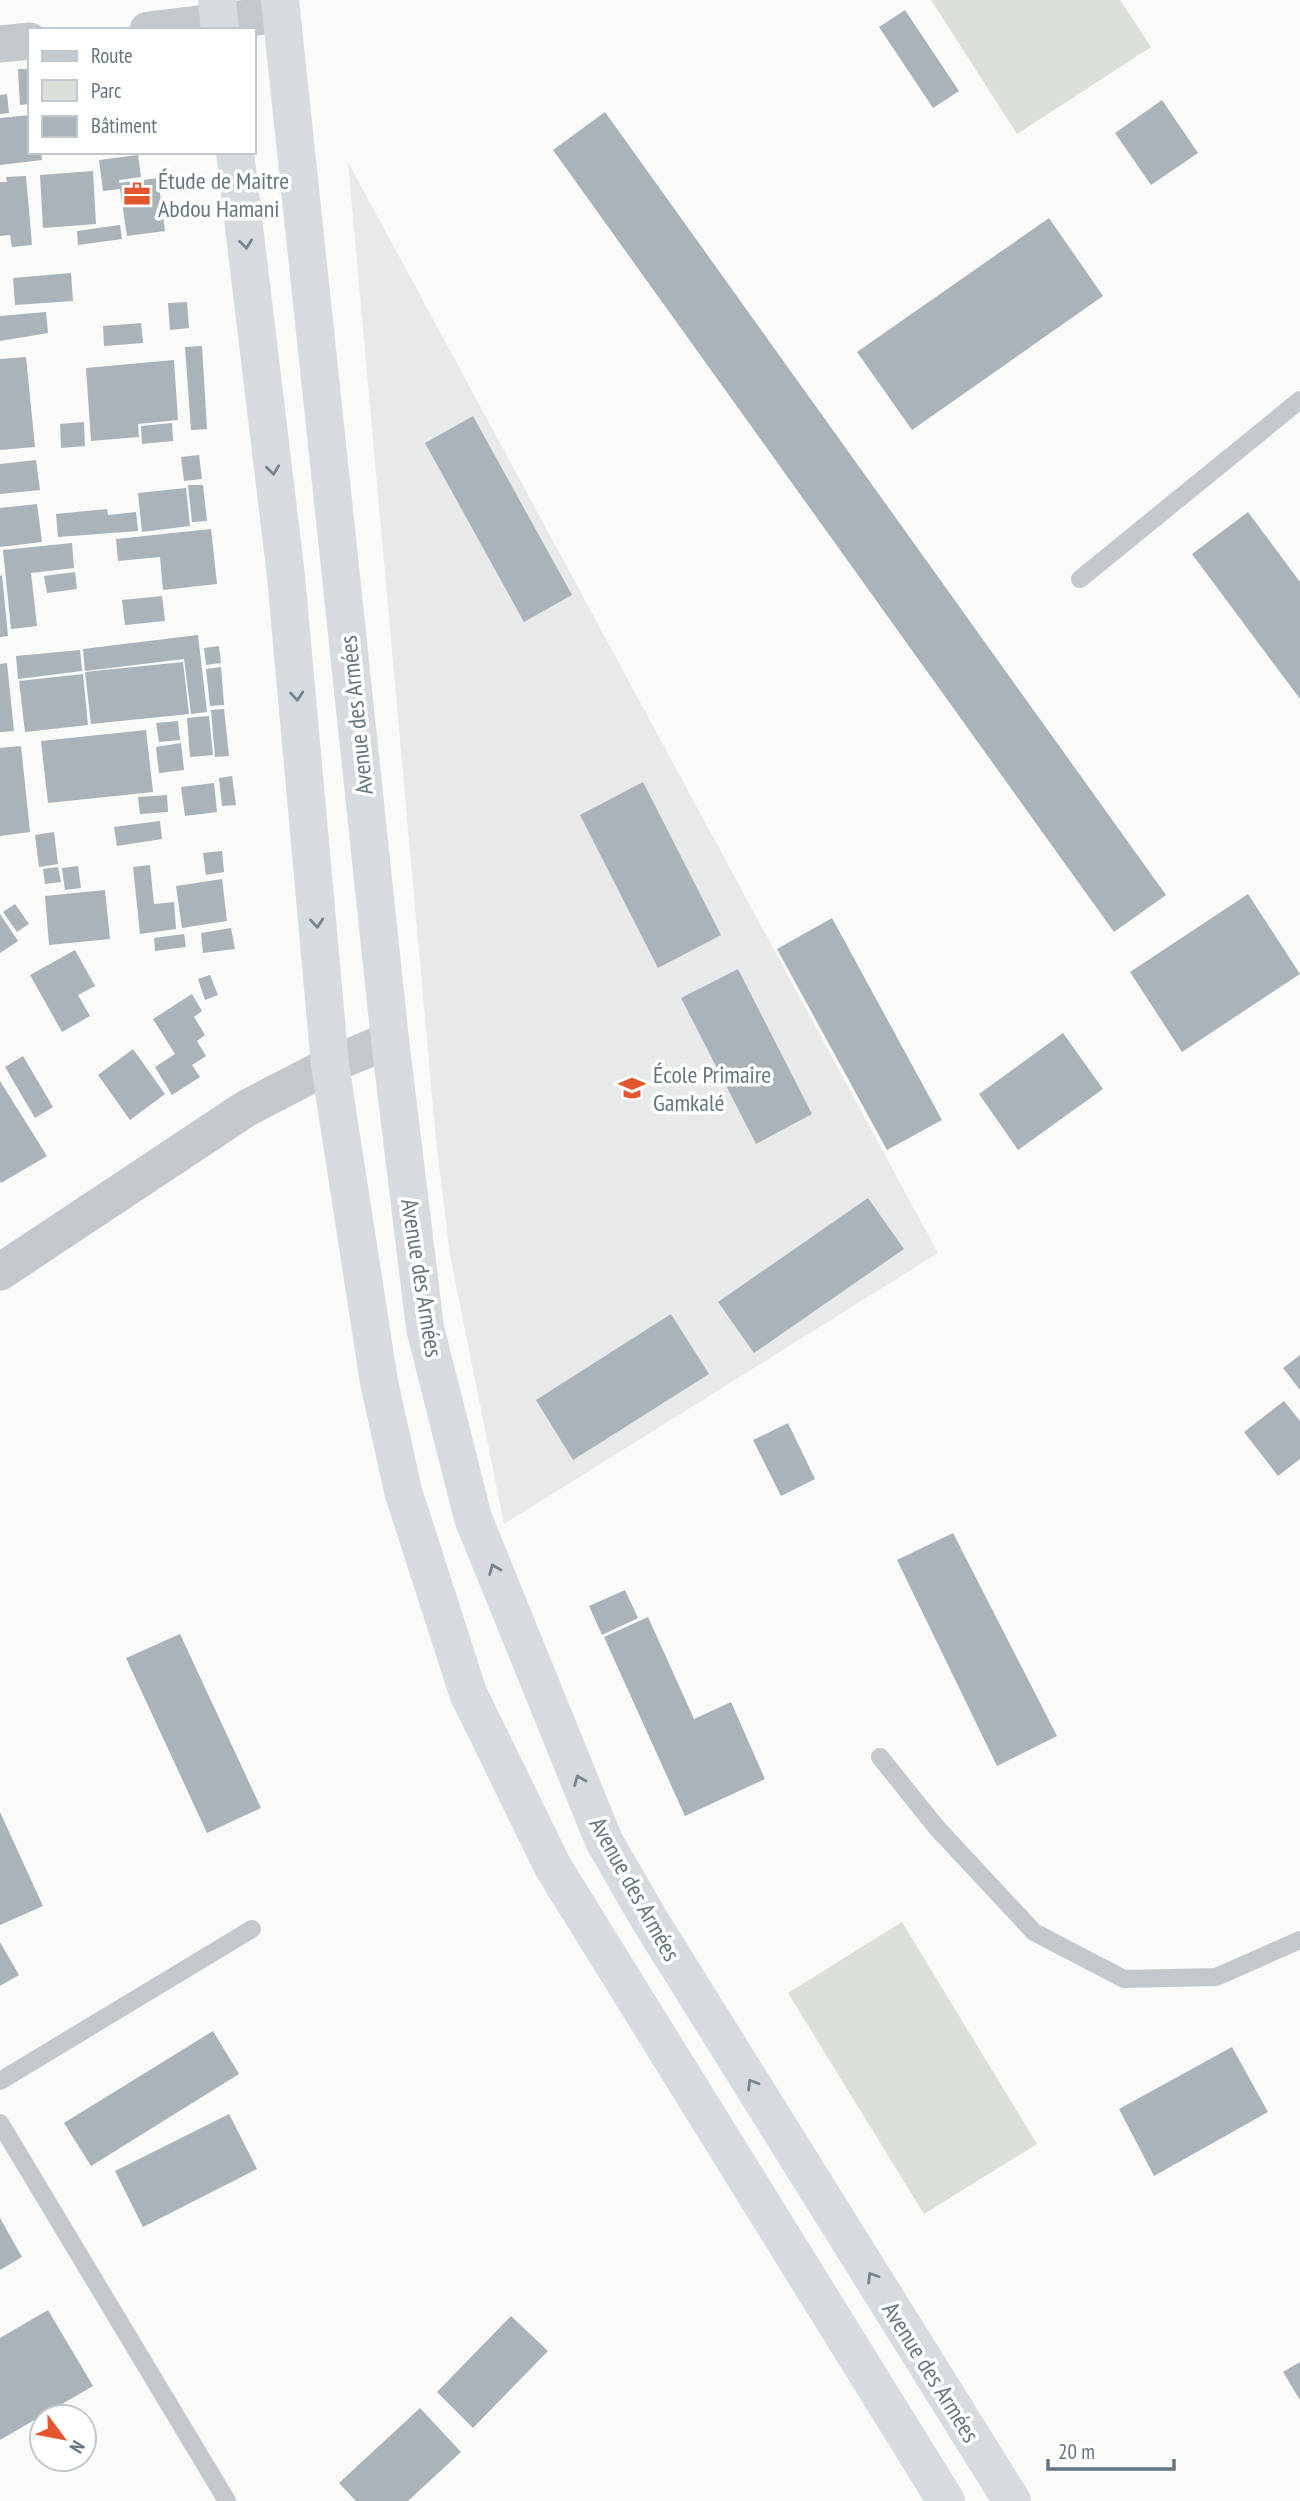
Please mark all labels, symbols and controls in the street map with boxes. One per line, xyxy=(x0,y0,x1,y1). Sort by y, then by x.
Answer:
legend xyxy=(28,28,256,154)
text: Route xyxy=(91,42,133,69)
text: Parc xyxy=(91,77,122,104)
text: Bâtiment xyxy=(91,112,157,139)
place label: Étude de Maitre Abdou Hamani xyxy=(158,165,289,224)
office icon: Étude de Maitre Abdou Hamani xyxy=(122,179,152,209)
one-way arrow xyxy=(238,239,253,250)
one-way arrow xyxy=(266,464,281,476)
street label: Avenue des Armées xyxy=(332,634,380,796)
one-way arrow xyxy=(289,691,304,702)
one-way arrow xyxy=(309,918,324,929)
place label: École Primaire Gamkalé xyxy=(653,1059,771,1118)
school or university icon: École Primaire Gamkalé xyxy=(617,1073,647,1103)
street label: Avenue des Armées xyxy=(394,1197,450,1359)
one-way arrow xyxy=(488,1564,502,1577)
one-way arrow xyxy=(574,1775,588,1787)
street label: Avenue des Armées xyxy=(583,1812,687,1966)
one-way arrow xyxy=(747,2078,760,2091)
one-way arrow xyxy=(868,2271,881,2284)
street label: Avenue des Armées xyxy=(875,2296,987,2448)
north arrow xyxy=(28,2403,98,2473)
scale bar xyxy=(1048,2428,1174,2472)
text: N xyxy=(65,2436,90,2458)
text: 20 m xyxy=(1058,2438,1095,2465)

